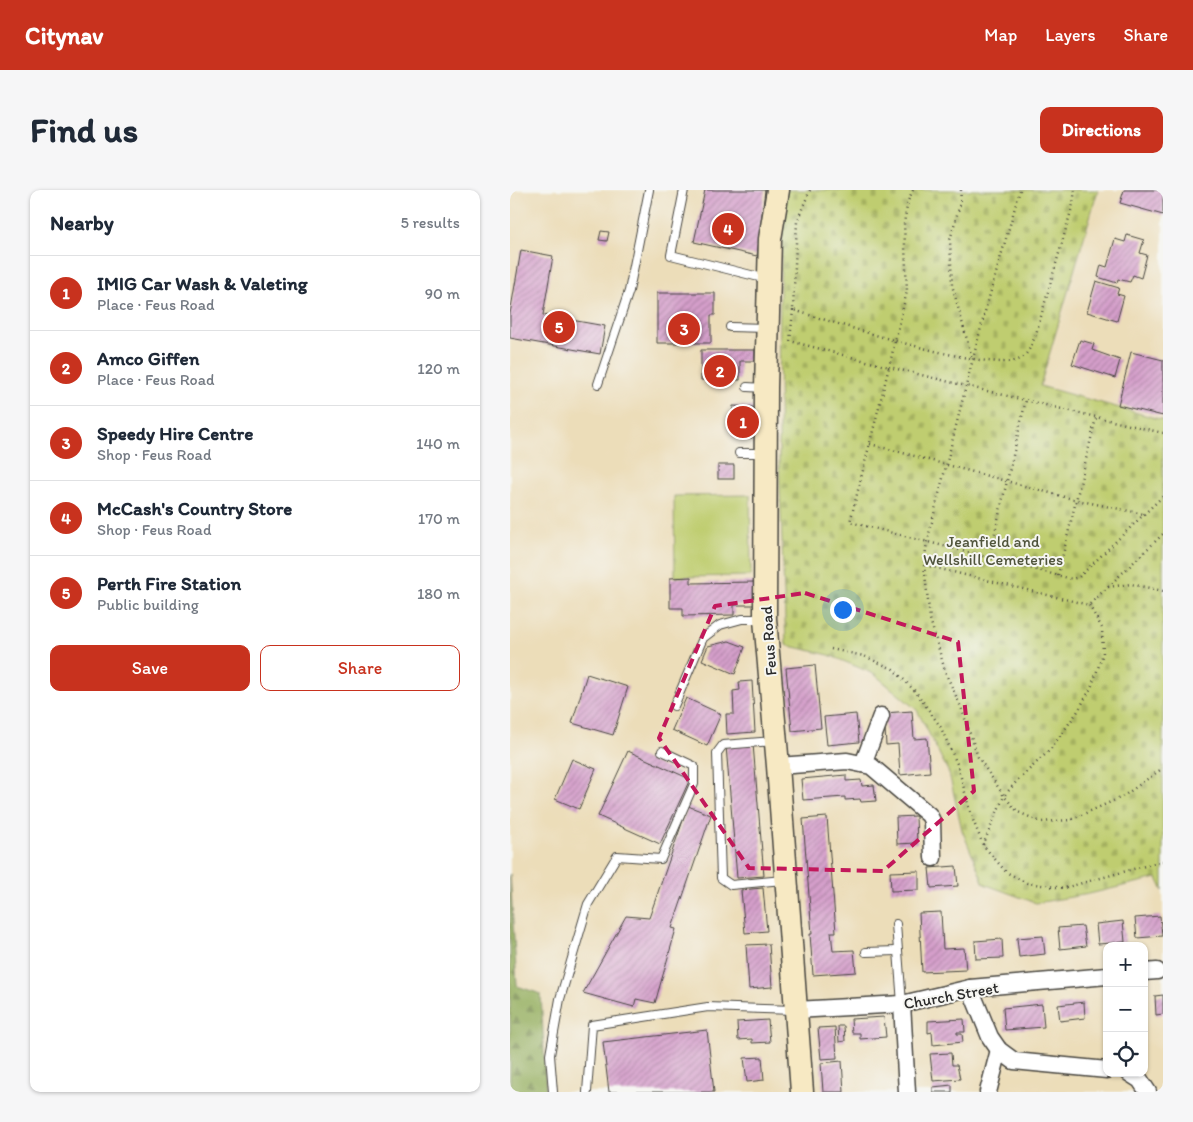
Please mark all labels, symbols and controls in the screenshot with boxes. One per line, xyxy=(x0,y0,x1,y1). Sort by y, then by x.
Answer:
text: Citynav xyxy=(25,21,103,50)
text: Map xyxy=(984,24,1017,46)
text: Layers xyxy=(1045,24,1095,46)
text: Share xyxy=(1123,24,1168,46)
button: Directions xyxy=(1040,107,1163,153)
text: Find us xyxy=(30,109,138,151)
text: Nearby xyxy=(50,210,114,235)
pin: 4 xyxy=(712,210,744,248)
text: 5 results xyxy=(400,213,460,232)
text: IMIG Car Wash & Valeting xyxy=(97,272,307,295)
text: 1 xyxy=(62,284,70,303)
text: 90 m xyxy=(425,284,460,303)
text: Place · Feus Road xyxy=(97,295,215,314)
pin: 5 xyxy=(543,308,575,346)
pin: 3 xyxy=(668,310,700,348)
text: Amco Giffen xyxy=(97,347,200,370)
pin: 2 xyxy=(704,352,736,390)
text: 2 xyxy=(62,359,70,378)
text: 120 m xyxy=(417,359,460,378)
text: Place · Feus Road xyxy=(97,370,215,389)
pin: 1 xyxy=(727,403,759,441)
text: Speedy Hire Centre xyxy=(97,422,253,445)
text: 3 xyxy=(62,434,70,453)
text: 140 m xyxy=(416,434,460,453)
text: Shop · Feus Road xyxy=(97,445,211,464)
text: McCash's Country Store xyxy=(97,497,292,520)
text: 4 xyxy=(61,509,71,528)
text: 170 m xyxy=(418,509,460,528)
text: Shop · Feus Road xyxy=(97,520,211,539)
park label: Jeanfield and Wellshill Cemeteries xyxy=(923,532,1063,569)
text: Perth Fire Station xyxy=(97,572,241,595)
text: 5 xyxy=(62,584,70,603)
text: 180 m xyxy=(417,584,460,603)
text: Public building xyxy=(97,595,199,614)
your location xyxy=(830,597,856,623)
street label: Feus Road xyxy=(757,605,780,676)
button: Save xyxy=(50,645,250,691)
button: Share xyxy=(260,645,460,691)
map controls xyxy=(1103,942,1148,1077)
button: + xyxy=(1103,942,1148,987)
street label: Church Street xyxy=(902,978,1000,1013)
button: − xyxy=(1103,987,1148,1032)
button: locate xyxy=(1103,1032,1148,1077)

